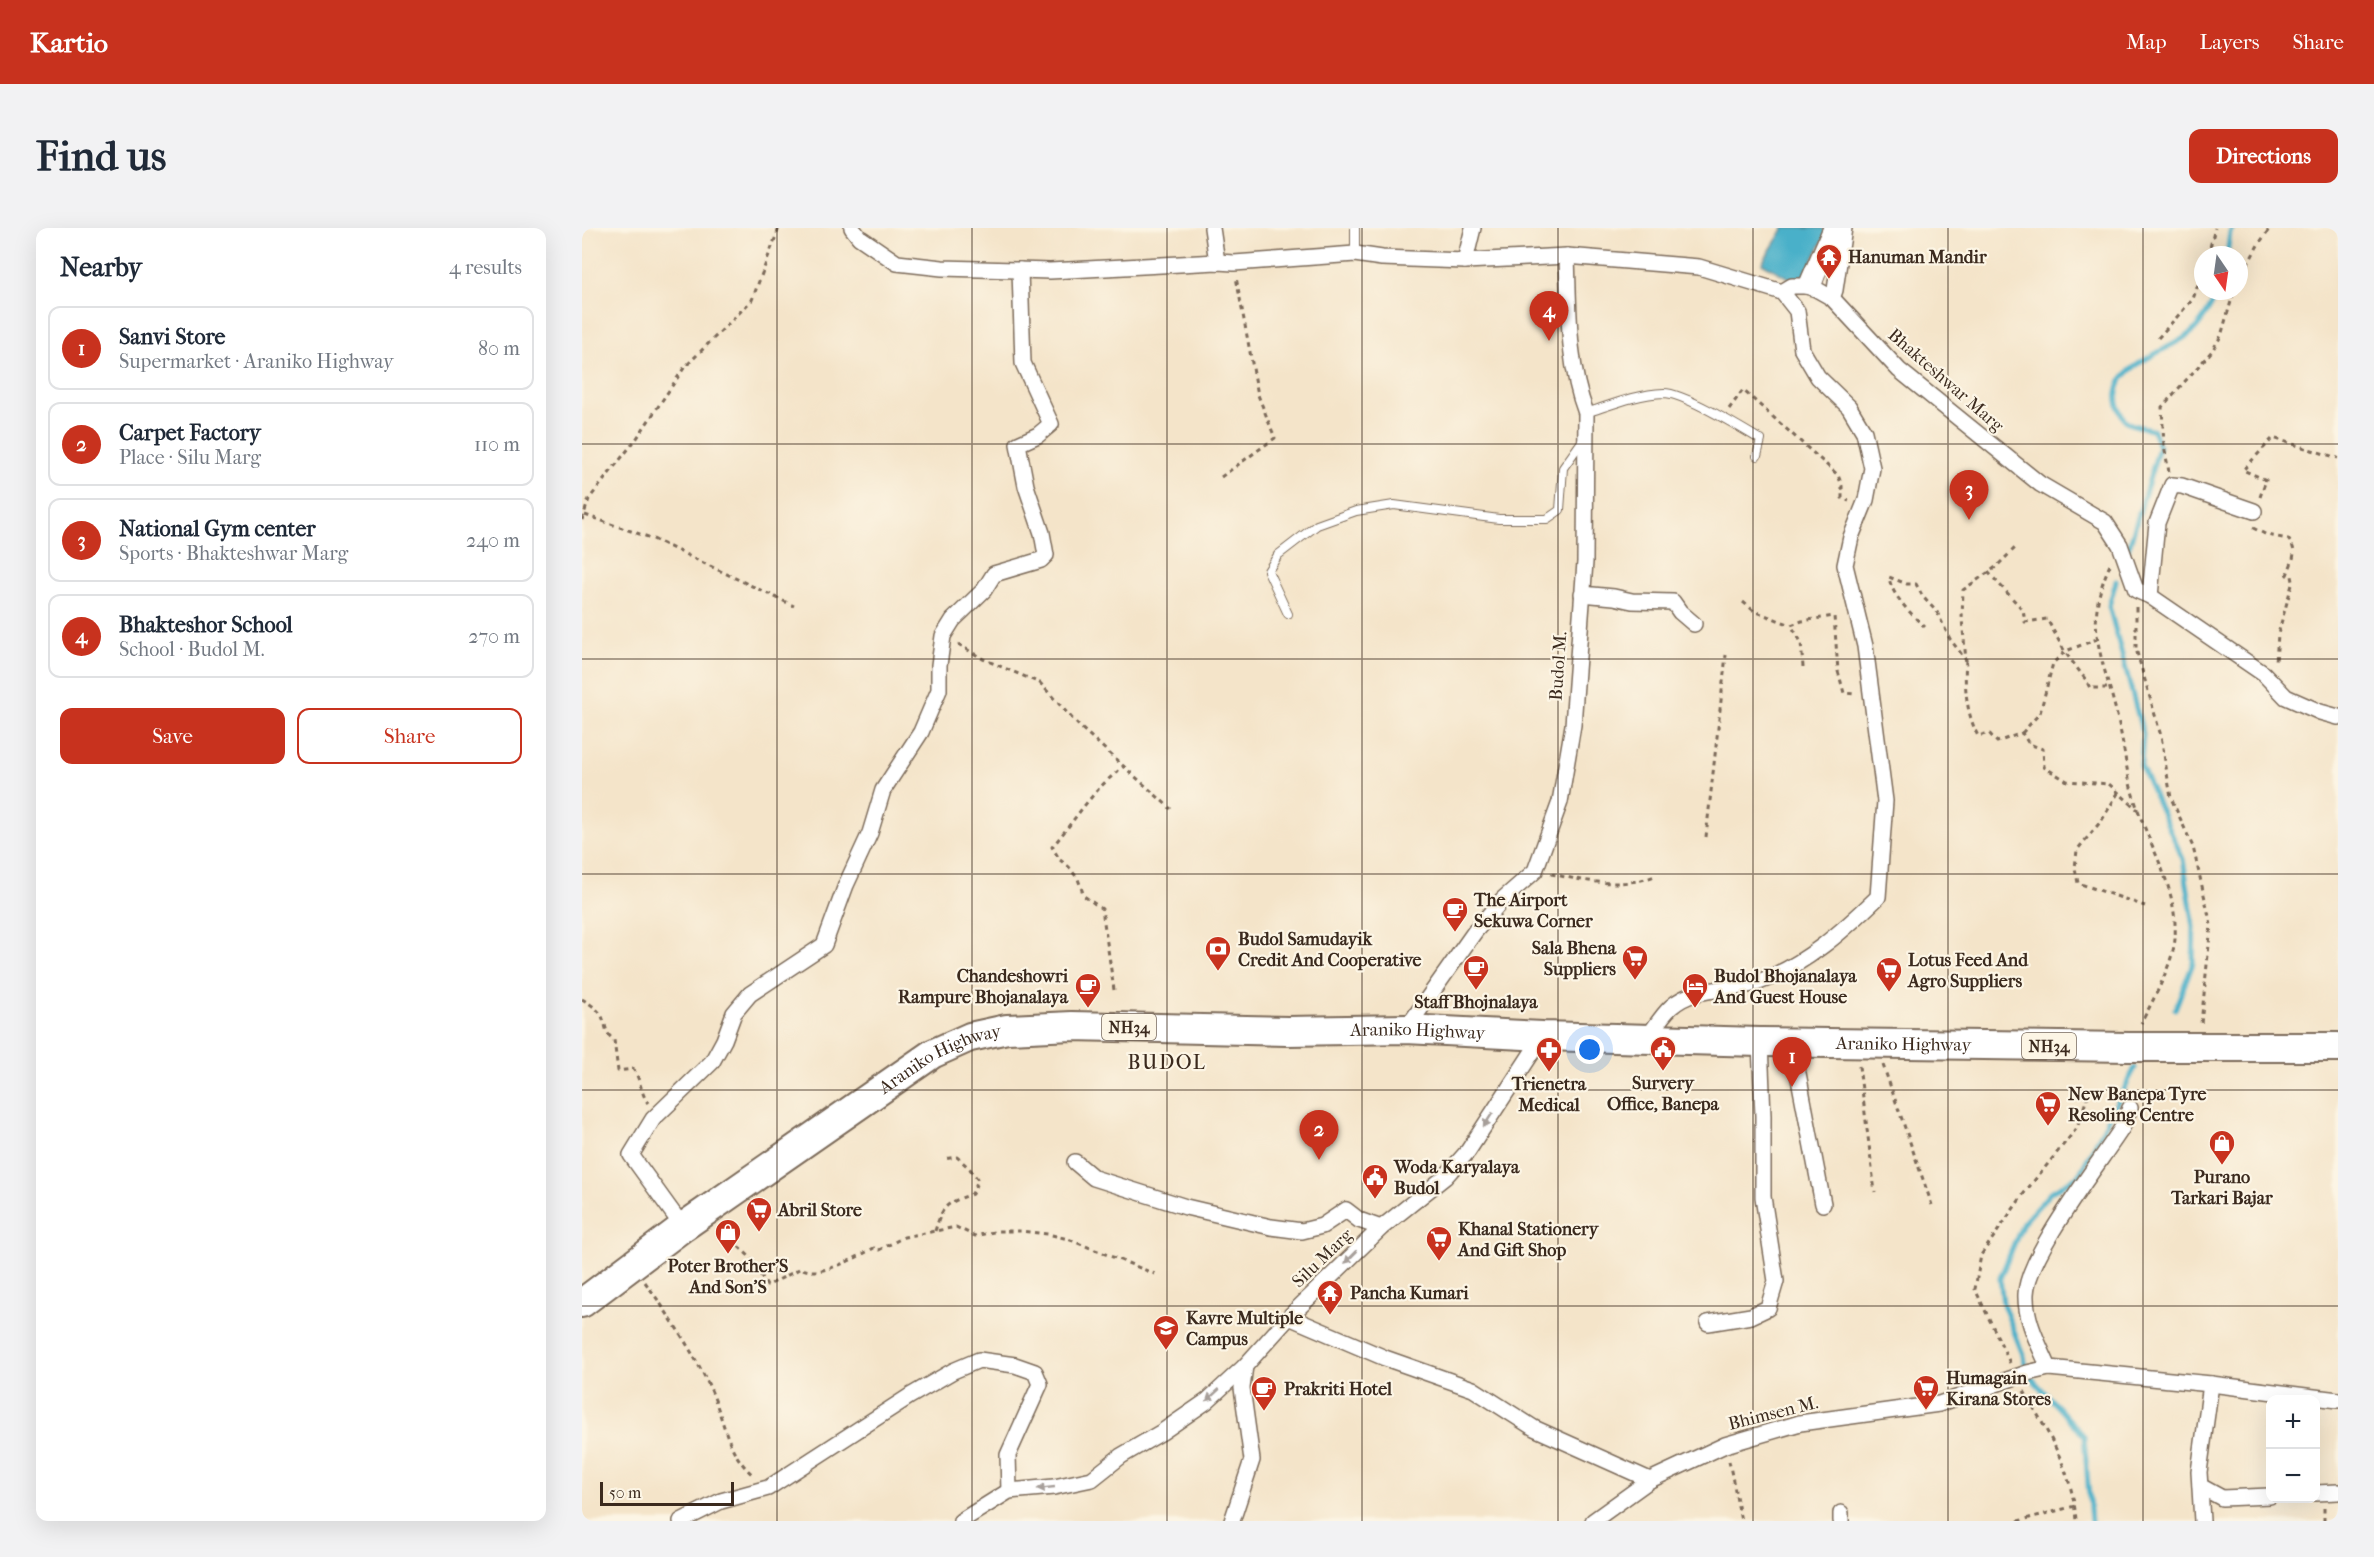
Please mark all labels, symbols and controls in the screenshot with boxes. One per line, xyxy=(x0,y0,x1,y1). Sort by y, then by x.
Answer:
text: Kartio xyxy=(30,26,108,59)
text: Map xyxy=(2126,30,2167,54)
text: Layers xyxy=(2200,30,2259,54)
text: Share xyxy=(2292,30,2344,54)
button: Directions xyxy=(2189,129,2338,183)
text: Find us xyxy=(36,132,166,181)
temple icon: Hanuman Mandir xyxy=(1814,242,1844,280)
north arrow xyxy=(2194,246,2248,300)
place label: Hanuman Mandir xyxy=(1848,247,1987,268)
text: Nearby xyxy=(60,252,142,283)
text: 4 results xyxy=(449,256,522,279)
pin: 4 xyxy=(1530,291,1568,341)
text: Sanvi Store xyxy=(119,324,226,350)
street label: Bhakteshwar Marg xyxy=(1884,325,2008,436)
text: 1 xyxy=(78,337,85,360)
text: 80 m xyxy=(478,337,520,360)
text: Supermarket · Araniko Highway xyxy=(119,350,394,373)
text: Carpet Factory xyxy=(119,420,261,446)
text: 2 xyxy=(76,433,87,456)
text: 110 m xyxy=(474,433,520,456)
text: Place · Silu Marg xyxy=(119,446,261,469)
pin: 3 xyxy=(1950,470,1988,520)
text: National Gym center xyxy=(119,516,316,542)
text: 3 xyxy=(77,529,86,552)
text: 240 m xyxy=(466,529,520,552)
text: Sports · Bhakteshwar Marg xyxy=(119,542,348,565)
text: Bhakteshor School xyxy=(119,612,293,638)
text: 4 xyxy=(76,625,87,648)
text: 270 m xyxy=(468,625,520,648)
street label: Budol M. xyxy=(1546,631,1571,701)
text: School · Budol M. xyxy=(119,638,265,661)
button: Save xyxy=(60,708,285,764)
button: Share xyxy=(297,708,522,764)
place label: The Airport Sekuwa Corner xyxy=(1473,890,1593,932)
cafe icon: The Airport Sekuwa Corner xyxy=(1440,895,1470,933)
place label: Budol Samudayik Credit And Cooperative xyxy=(1238,929,1422,971)
bank icon: Budol Samudayik Credit And Cooperative xyxy=(1203,934,1233,972)
place label: Sala Bhena Suppliers xyxy=(1532,938,1617,980)
supermarket icon: Sala Bhena Suppliers xyxy=(1620,943,1650,981)
place label: Lotus Feed And Agro Suppliers xyxy=(1907,950,2029,992)
cafe icon: Staff Bhojnalaya xyxy=(1461,953,1491,991)
supermarket icon: Lotus Feed And Agro Suppliers xyxy=(1874,955,1904,993)
place label: Chandeshowri Rampure Bhojanalaya xyxy=(898,966,1069,1008)
place label: Budol Bhojanalaya And Guest House xyxy=(1713,966,1857,1008)
cafe icon: Chandeshowri Rampure Bhojanalaya xyxy=(1073,971,1103,1009)
hotel icon: Budol Bhojanalaya And Guest House xyxy=(1680,971,1710,1009)
place label: Staff Bhojnalaya xyxy=(1414,992,1538,1013)
road number: NH34 xyxy=(1102,1014,1156,1040)
street label: Araniko Highway xyxy=(1349,1019,1487,1044)
street label: Araniko Highway xyxy=(874,1020,1004,1099)
street label: Araniko Highway xyxy=(1835,1033,1973,1056)
road number: NH34 xyxy=(2022,1033,2076,1059)
public building icon: Survery Office, Banepa xyxy=(1648,1034,1678,1072)
pharmacy icon: Trienetra Medical xyxy=(1534,1035,1564,1073)
your location xyxy=(1575,1035,1604,1064)
pin: 1 xyxy=(1772,1038,1812,1087)
district label: BUDOL xyxy=(1128,1051,1206,1074)
place label: Survery Office, Banepa xyxy=(1607,1073,1720,1115)
place label: Trienetra Medical xyxy=(1511,1074,1587,1116)
place label: New Banepa Tyre Resoling Centre xyxy=(2068,1084,2206,1126)
supermarket icon: New Banepa Tyre Resoling Centre xyxy=(2033,1089,2063,1127)
pin: 2 xyxy=(1300,1110,1338,1160)
one-way arrow xyxy=(1483,1112,1494,1128)
shop icon: Purano Tarkari Bajar xyxy=(2207,1128,2237,1166)
place label: Woda Karyalaya Budol xyxy=(1393,1157,1520,1199)
public building icon: Woda Karyalaya Budol xyxy=(1360,1162,1390,1200)
place label: Purano Tarkari Bajar xyxy=(2170,1167,2273,1209)
supermarket icon: Abril Store xyxy=(744,1195,774,1233)
place label: Abril Store xyxy=(777,1200,862,1221)
shop icon: Poter Brother'S And Son'S xyxy=(713,1217,743,1255)
place label: Khanal Stationery And Gift Shop xyxy=(1457,1219,1600,1261)
street label: Silu Marg xyxy=(1288,1224,1357,1292)
supermarket icon: Khanal Stationery And Gift Shop xyxy=(1424,1224,1454,1262)
one-way arrow xyxy=(1344,1250,1359,1264)
place label: Poter Brother'S And Son'S xyxy=(668,1256,788,1298)
temple icon: Pancha Kumari xyxy=(1315,1278,1345,1316)
place label: Pancha Kumari xyxy=(1350,1283,1469,1304)
place label: Kavre Multiple Campus xyxy=(1186,1308,1303,1350)
school or university icon: Kavre Multiple Campus xyxy=(1151,1313,1181,1351)
place label: Humagain Kirana Stores xyxy=(1946,1368,2051,1410)
supermarket icon: Humagain Kirana Stores xyxy=(1911,1373,1941,1411)
cafe icon: Prakriti Hotel xyxy=(1249,1374,1279,1412)
place label: Prakriti Hotel xyxy=(1284,1379,1393,1400)
one-way arrow xyxy=(1206,1388,1221,1402)
street label: Bhimsen M. xyxy=(1726,1392,1820,1435)
map controls xyxy=(2266,1395,2320,1503)
button: + xyxy=(2266,1395,2320,1449)
button: − xyxy=(2266,1449,2320,1503)
scale bar xyxy=(600,1479,734,1506)
text: 50 m xyxy=(609,1483,641,1502)
one-way arrow xyxy=(1037,1483,1056,1493)

